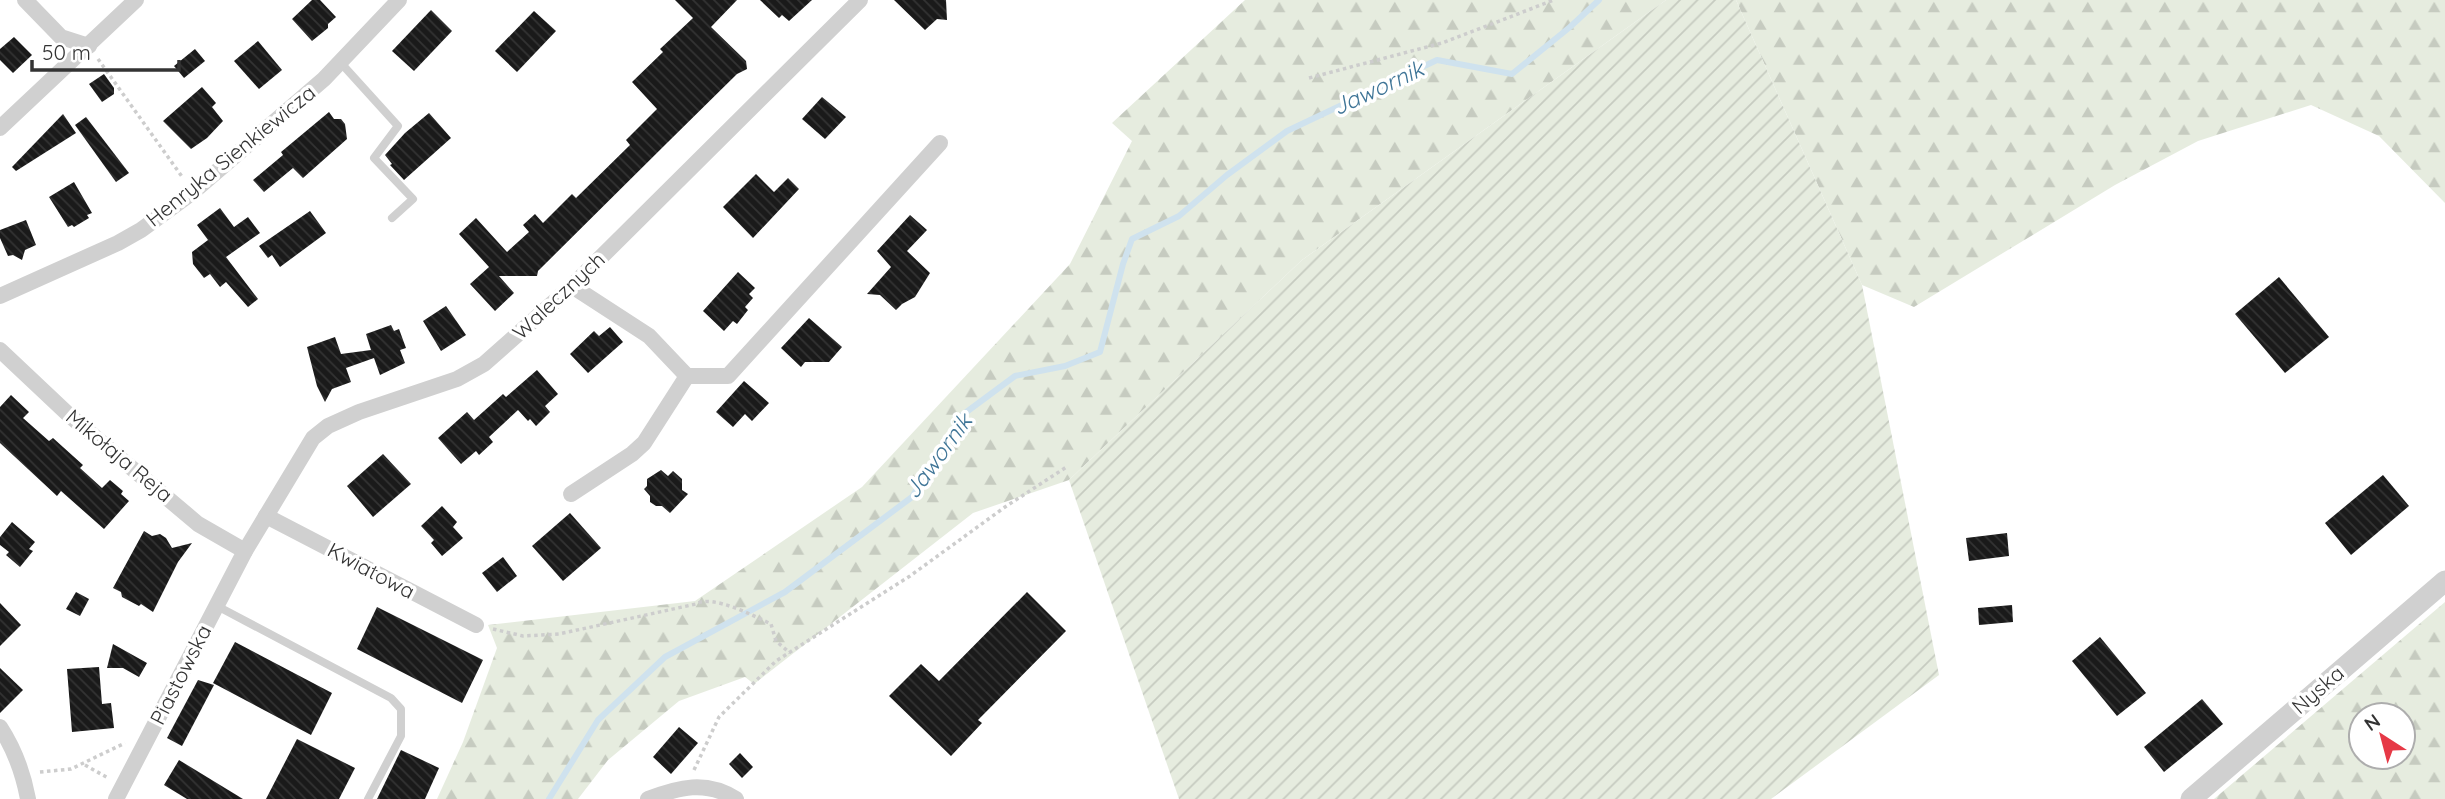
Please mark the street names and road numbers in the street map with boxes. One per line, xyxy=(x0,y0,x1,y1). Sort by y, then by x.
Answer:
street label: Henryka Sienkiewicza xyxy=(140,79,320,232)
street label: Walecznych xyxy=(507,246,610,345)
street label: Mikołaja Reja xyxy=(61,403,178,507)
street label: Kwiatowa xyxy=(323,536,420,604)
street label: Piastowska xyxy=(144,620,216,729)
street label: Nyska xyxy=(2286,660,2349,719)

